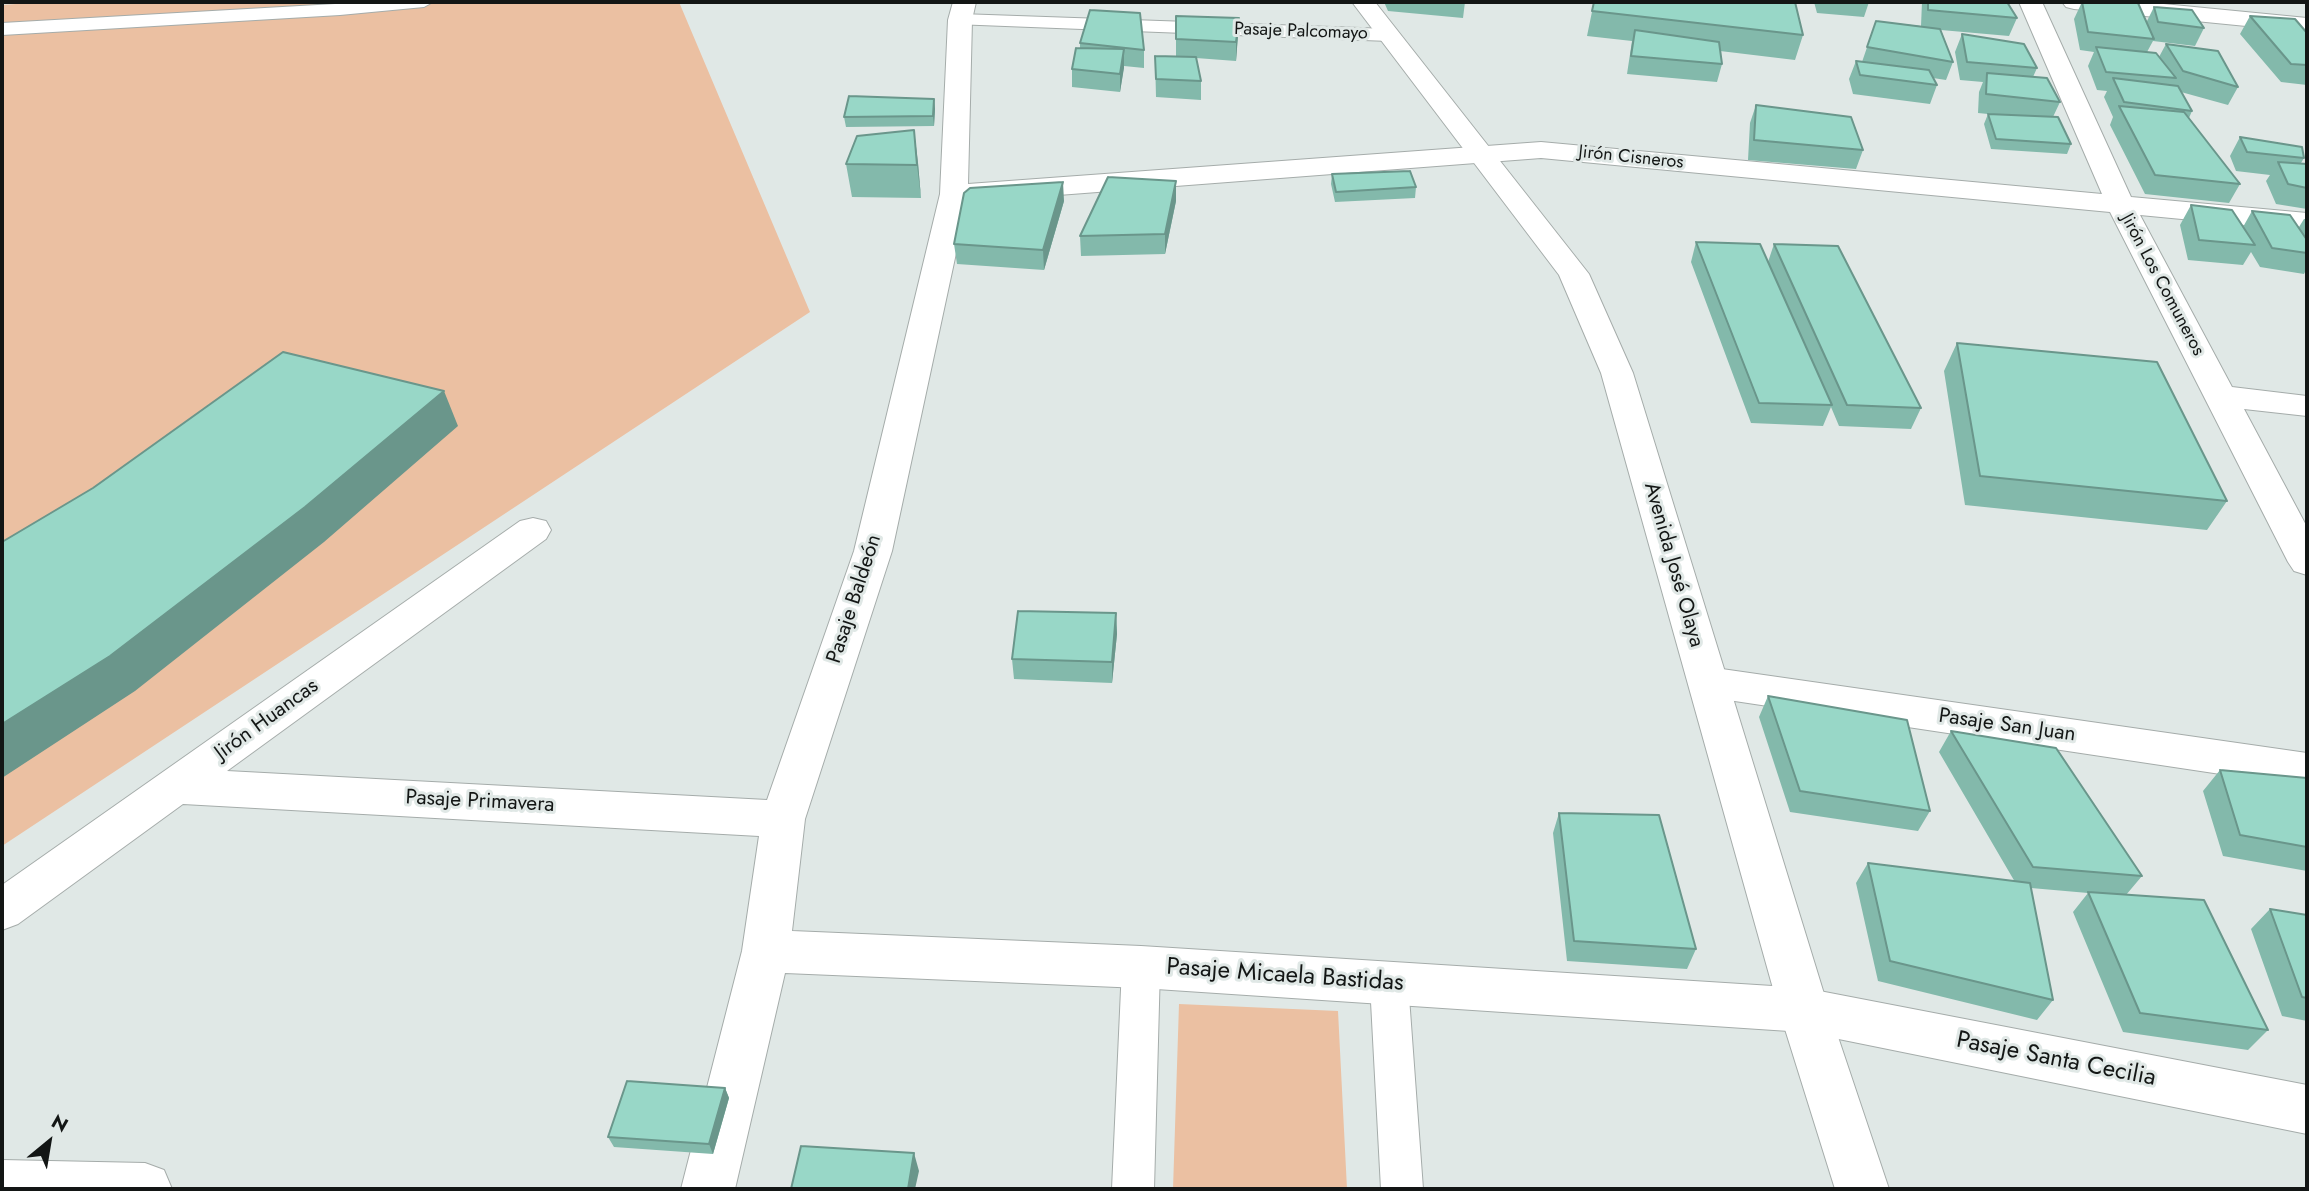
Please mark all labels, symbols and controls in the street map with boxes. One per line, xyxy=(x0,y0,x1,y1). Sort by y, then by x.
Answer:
street label: Pasaje Palcomayo xyxy=(1234,19,1368,45)
street label: Jirón Cisneros xyxy=(1577,142,1685,174)
street label: Jirón Los Comuneros xyxy=(2115,210,2209,360)
street label: Avenida José Olaya xyxy=(1637,480,1709,650)
street label: Pasaje Baldeón xyxy=(822,531,888,667)
street label: Jirón Huancas xyxy=(210,674,324,766)
street label: Pasaje San Juan xyxy=(1937,704,2077,748)
street label: Pasaje Primavera xyxy=(405,786,555,818)
street label: Pasaje Micaela Bastidas xyxy=(1165,953,1405,999)
street label: Pasaje Santa Cecilia xyxy=(1954,1027,2158,1093)
north arrow xyxy=(14,1107,84,1177)
text: N xyxy=(46,1108,73,1139)

